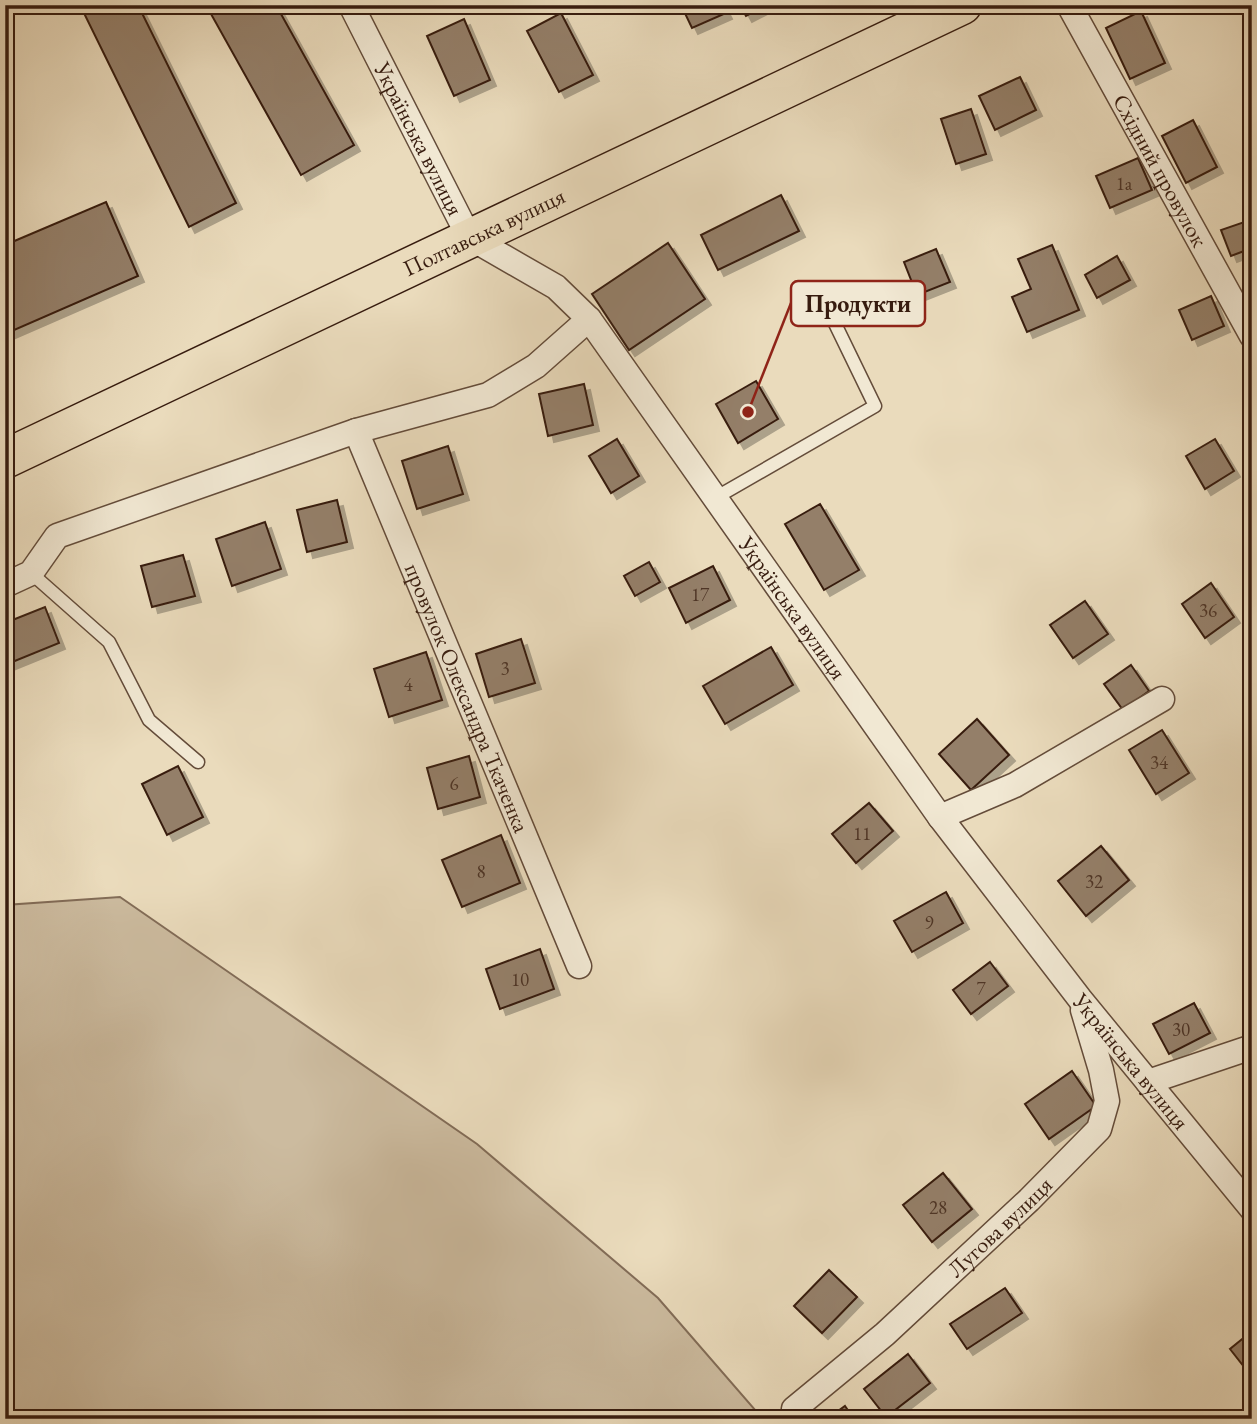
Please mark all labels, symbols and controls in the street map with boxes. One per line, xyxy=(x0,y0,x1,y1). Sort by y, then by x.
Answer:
street label: Українська вулиця xyxy=(367,56,471,221)
street label: Східний провулок xyxy=(1106,89,1215,252)
house number: 1а xyxy=(1116,171,1133,196)
street label: Полтавська вулиця xyxy=(398,181,570,283)
callout: Продукти xyxy=(791,281,925,326)
text: Продукти xyxy=(805,288,911,320)
street label: Українська вулиця xyxy=(731,530,853,685)
street label: провулок Олександра Ткаченка xyxy=(398,559,537,838)
house number: 17 xyxy=(691,582,710,607)
house number: 36 xyxy=(1199,598,1217,623)
house number: 3 xyxy=(500,656,510,681)
house number: 4 xyxy=(403,672,413,697)
house number: 34 xyxy=(1150,750,1169,775)
house number: 6 xyxy=(449,771,459,796)
house number: 11 xyxy=(853,821,871,846)
house number: 8 xyxy=(476,859,486,884)
house number: 32 xyxy=(1085,869,1103,894)
house number: 9 xyxy=(924,910,934,935)
house number: 10 xyxy=(511,967,529,992)
house number: 7 xyxy=(976,976,986,1001)
street label: Українська вулиця xyxy=(1065,986,1196,1136)
house number: 30 xyxy=(1172,1017,1190,1042)
street label: Лугова вулиця xyxy=(941,1170,1059,1284)
house number: 28 xyxy=(929,1195,947,1220)

